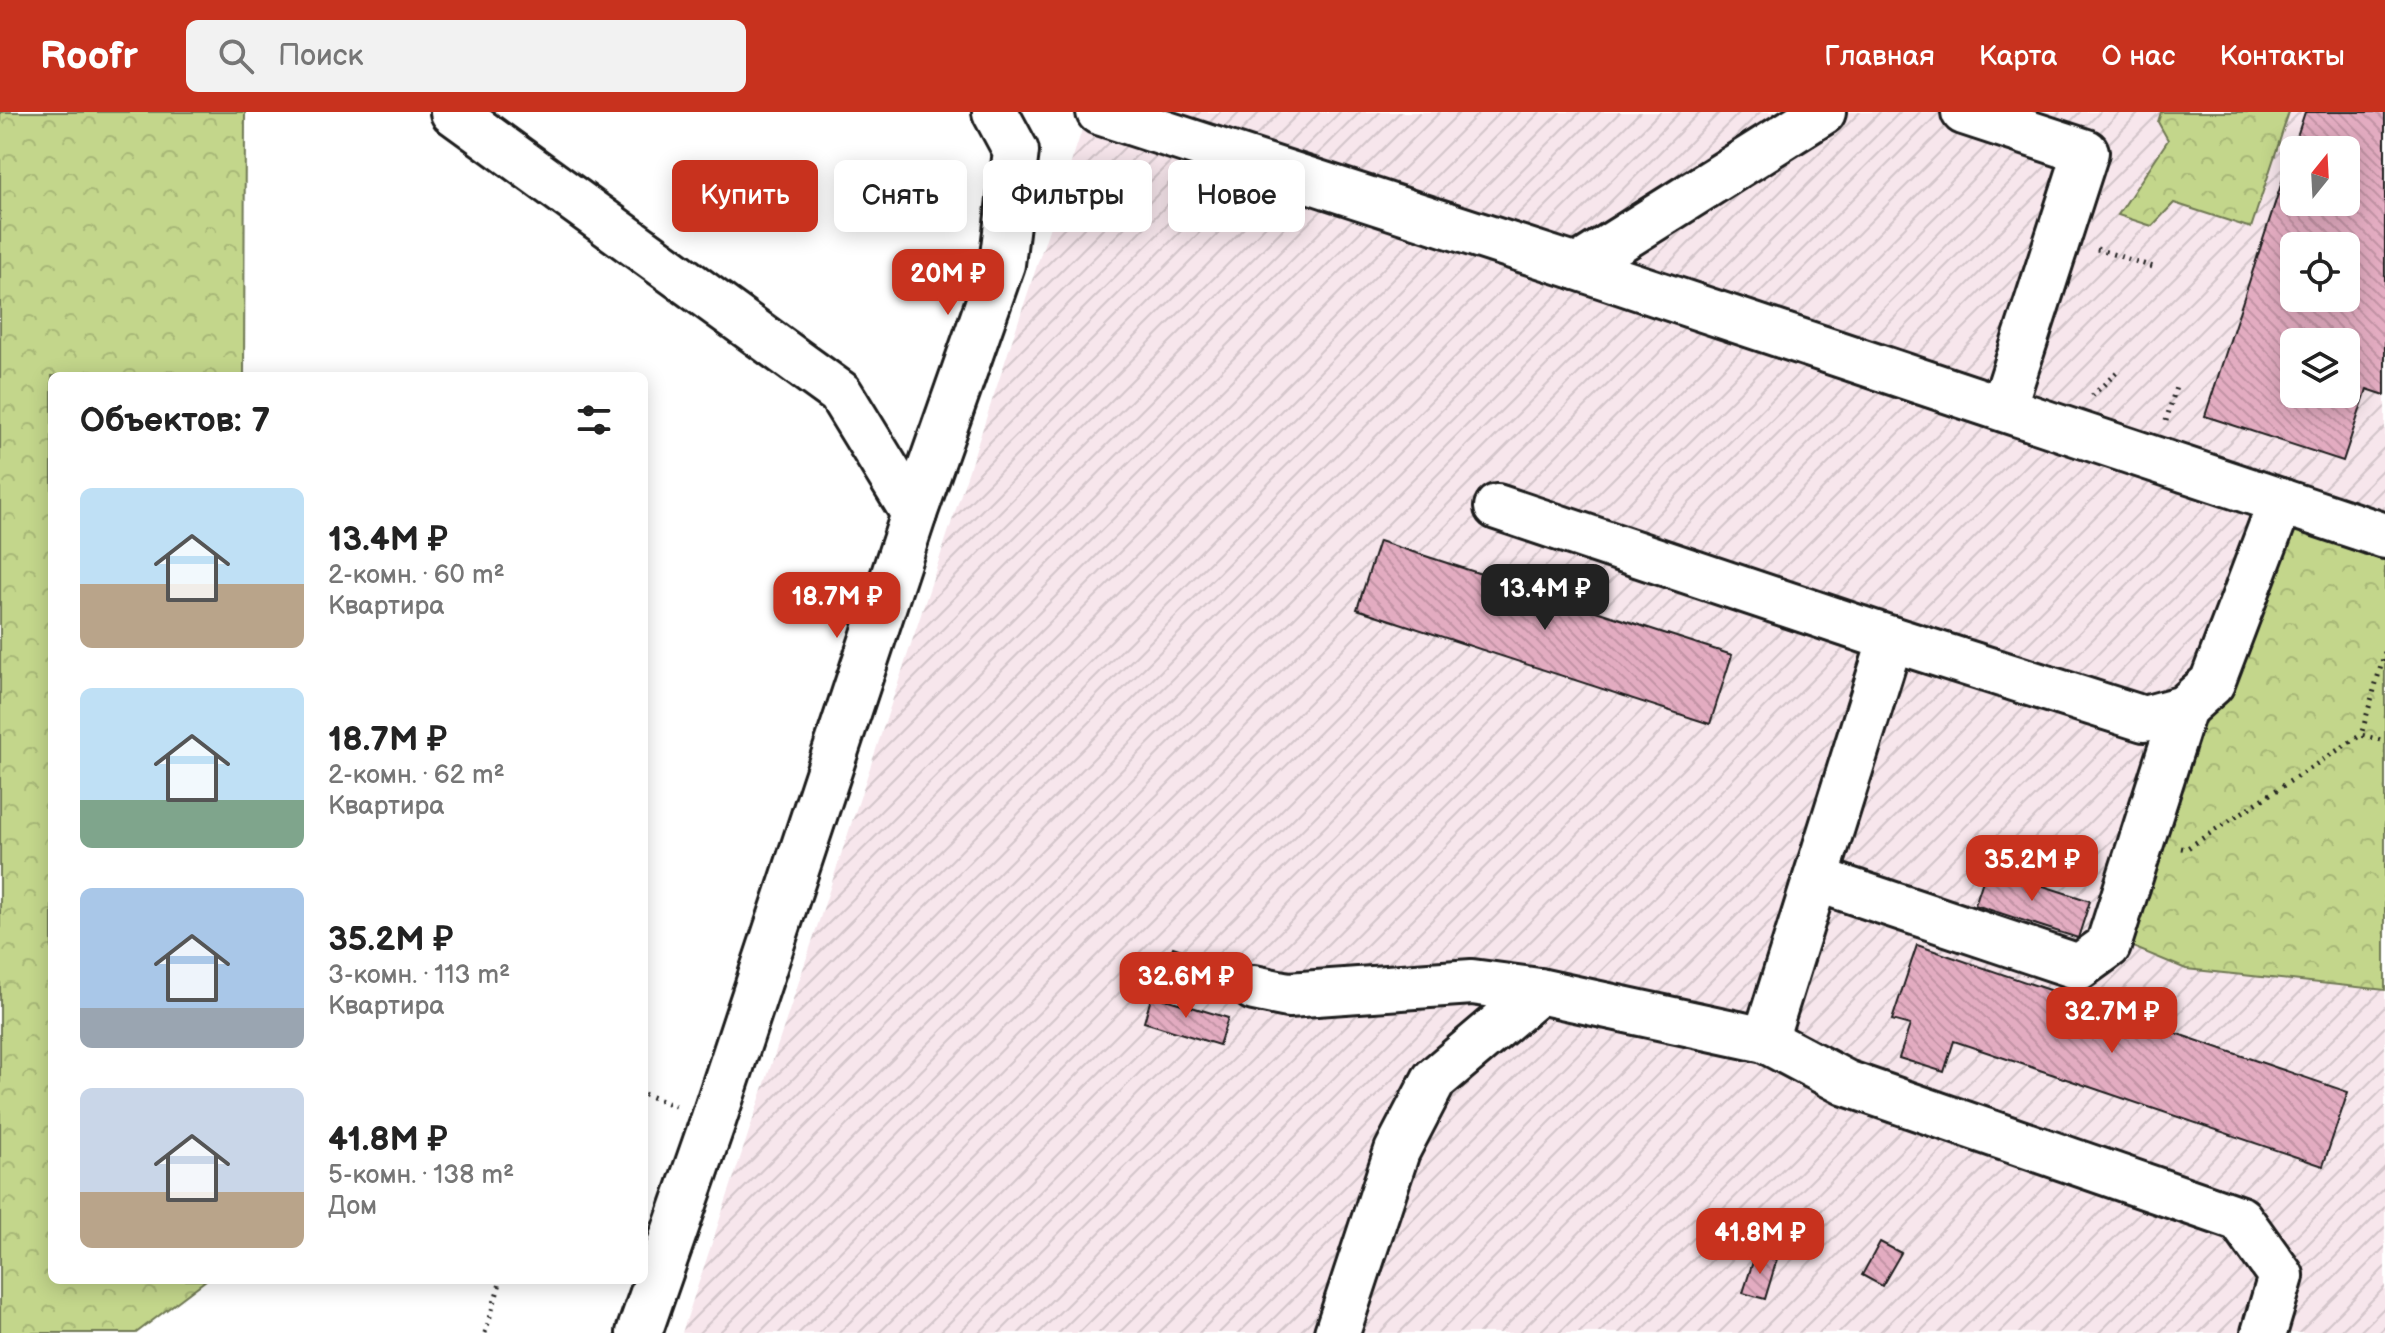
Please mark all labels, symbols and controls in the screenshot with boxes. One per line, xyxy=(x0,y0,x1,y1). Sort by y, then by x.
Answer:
search box xyxy=(186,20,746,92)
text: Roofr xyxy=(40,34,138,79)
icon: search xyxy=(214,34,258,78)
text: Поиск xyxy=(278,38,363,74)
text: Главная xyxy=(1824,40,1935,73)
text: Карта xyxy=(1979,40,2058,73)
text: О нас xyxy=(2102,40,2175,73)
text: Контакты xyxy=(2219,40,2345,73)
north arrow xyxy=(2280,136,2360,216)
map controls xyxy=(2280,136,2360,408)
chip: Купить xyxy=(672,160,818,232)
chip: Снять xyxy=(834,160,967,232)
chip: Фильтры xyxy=(983,160,1152,232)
chip: Новое xyxy=(1168,160,1305,232)
button: locate xyxy=(2280,232,2360,312)
pin: 20M ₽ xyxy=(892,249,1004,317)
text: 20M ₽ xyxy=(910,259,986,290)
button: layers xyxy=(2280,328,2360,408)
icon: filters xyxy=(572,398,616,442)
text: Объектов: 7 xyxy=(80,400,270,441)
text: 13.4M ₽ xyxy=(328,519,448,560)
icon: home xyxy=(144,520,240,616)
text: 2-комн. · 60 m² xyxy=(328,560,505,591)
pin: 13.4M ₽ xyxy=(1471,564,1619,632)
pin: 18.7M ₽ xyxy=(763,572,911,640)
text: 13.4M ₽ xyxy=(1499,574,1591,605)
text: 18.7M ₽ xyxy=(791,582,883,613)
text: Квартира xyxy=(328,591,445,622)
text: 18.7M ₽ xyxy=(328,719,447,760)
icon: home xyxy=(144,720,240,816)
text: 2-комн. · 62 m² xyxy=(328,760,505,791)
text: Квартира xyxy=(328,791,445,822)
pin: 35.2M ₽ xyxy=(1958,835,2106,903)
text: 35.2M ₽ xyxy=(1984,845,2080,876)
text: 35.2M ₽ xyxy=(328,919,454,960)
icon: home xyxy=(144,920,240,1016)
pin: 32.6M ₽ xyxy=(1112,952,1260,1020)
text: 3-комн. · 113 m² xyxy=(328,960,510,991)
text: 32.6M ₽ xyxy=(1138,962,1234,993)
pin: 32.7M ₽ xyxy=(2038,987,2186,1055)
text: Квартира xyxy=(328,991,445,1022)
text: 32.7M ₽ xyxy=(2064,997,2160,1028)
text: 41.8M ₽ xyxy=(328,1119,448,1160)
icon: home xyxy=(144,1120,240,1216)
text: 5-комн. · 138 m² xyxy=(328,1160,514,1191)
text: Дом xyxy=(328,1191,377,1222)
pin: 41.8M ₽ xyxy=(1686,1208,1834,1276)
text: 41.8M ₽ xyxy=(1714,1218,1806,1249)

